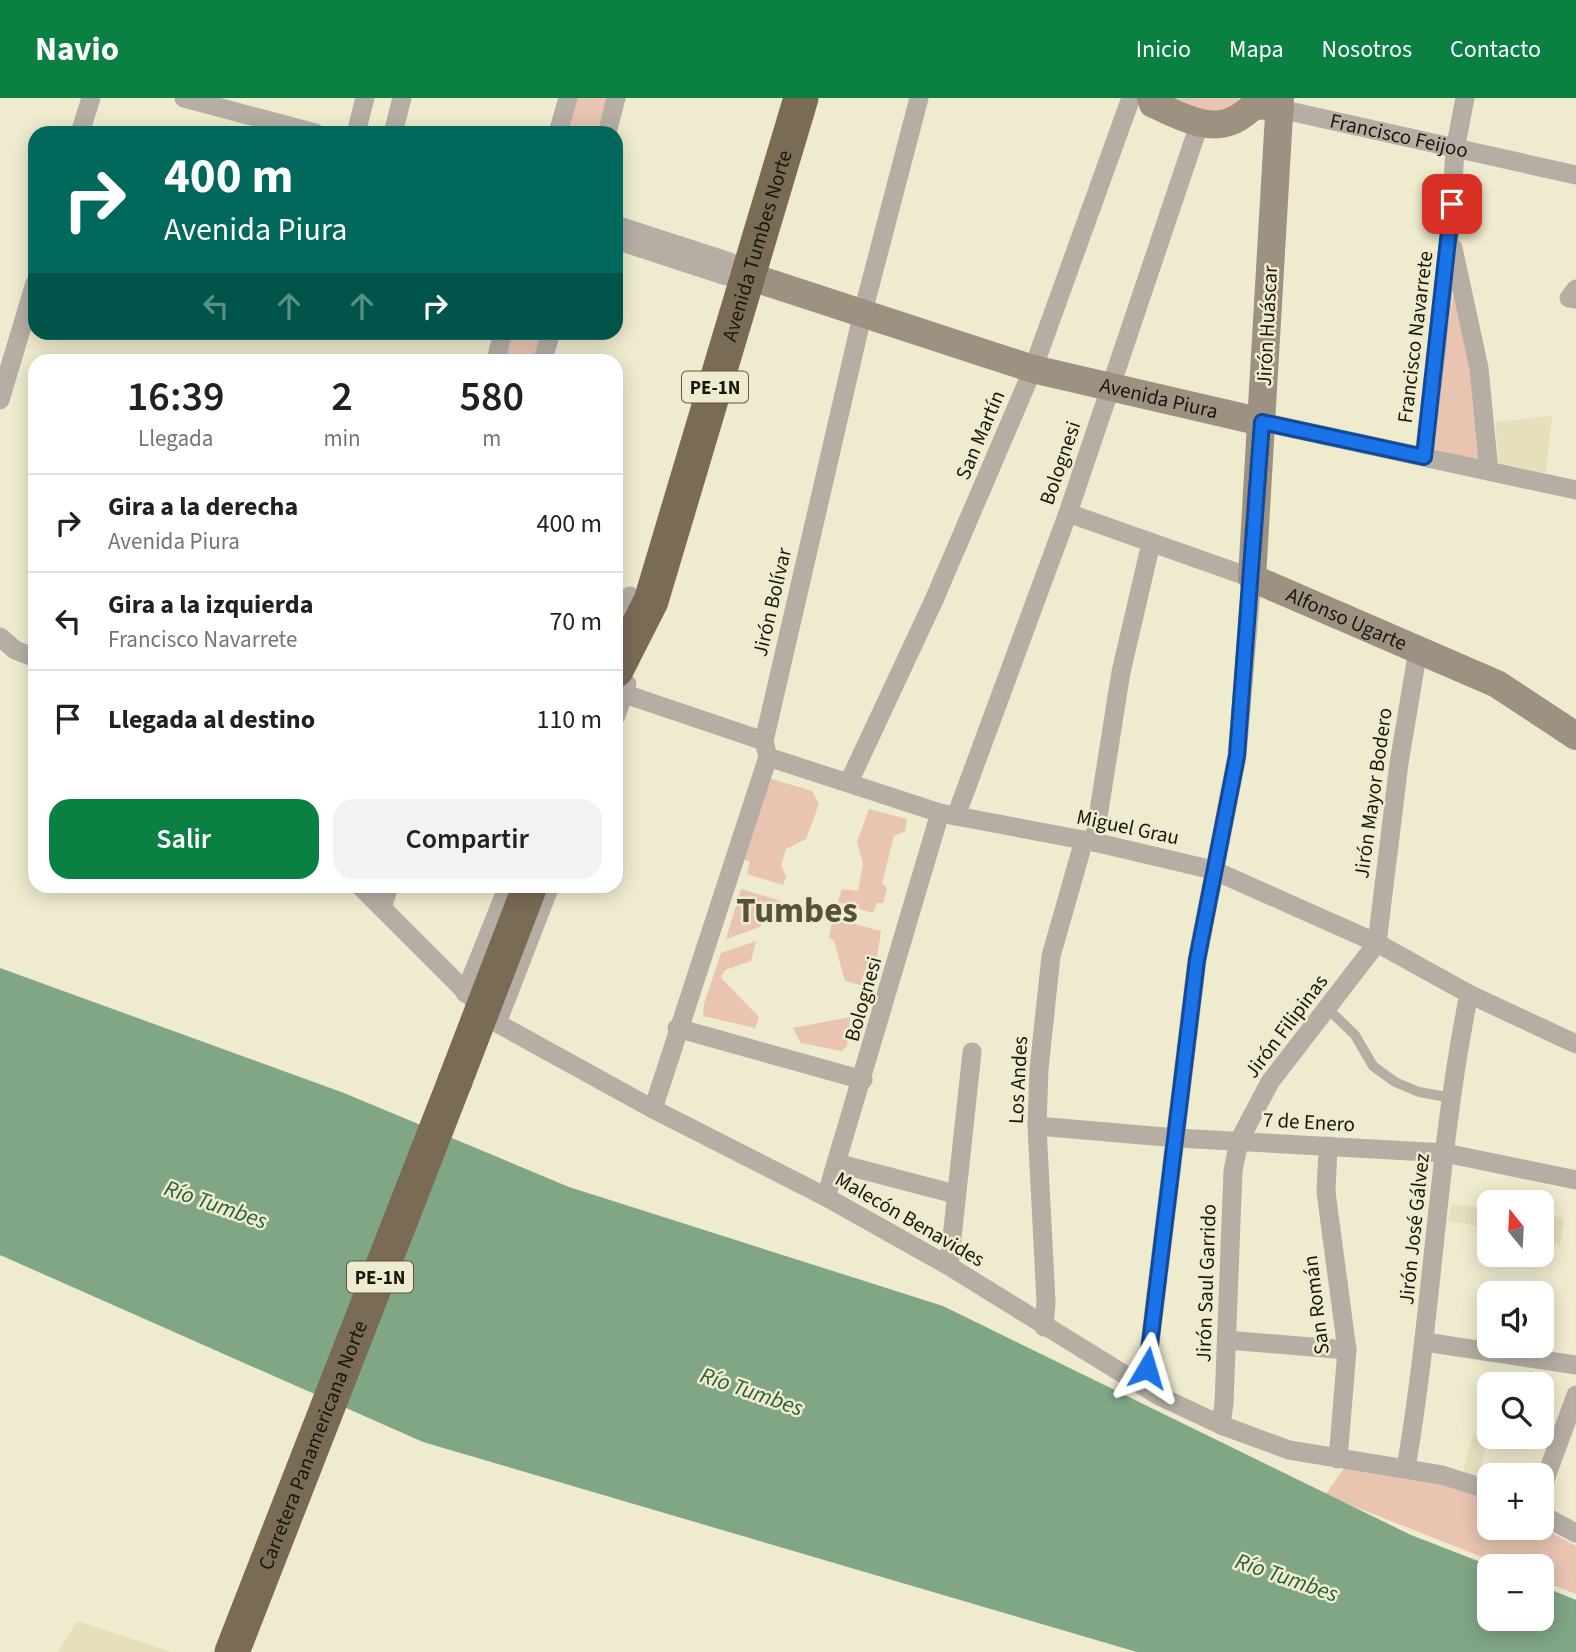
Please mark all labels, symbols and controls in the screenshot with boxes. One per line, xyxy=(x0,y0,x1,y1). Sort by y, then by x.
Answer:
text: Navio xyxy=(35,26,119,73)
text: Inicio xyxy=(1136,32,1191,67)
text: Mapa xyxy=(1229,32,1284,67)
text: Nosotros xyxy=(1322,32,1412,67)
text: Contacto xyxy=(1450,32,1541,67)
street label: Francisco Feijoo xyxy=(1327,106,1471,166)
text: 400 m xyxy=(164,142,293,212)
street label: Avenida Tumbes Norte xyxy=(714,147,800,345)
icon: right xyxy=(49,154,140,245)
pin xyxy=(1422,174,1482,234)
icon: arrive xyxy=(1433,185,1471,223)
text: Avenida Piura xyxy=(164,207,347,253)
street label: Francisco Navarrete xyxy=(1390,249,1440,425)
street label: Jirón Huáscar xyxy=(1249,264,1285,387)
icon: left xyxy=(197,287,235,325)
icon: ahead xyxy=(270,287,308,325)
icon: ahead xyxy=(343,287,381,325)
icon: right xyxy=(416,287,454,325)
text: 16:39 xyxy=(127,367,225,427)
text: 2 xyxy=(331,367,353,427)
text: 580 xyxy=(460,367,524,427)
street label: Avenida Piura xyxy=(1097,370,1221,426)
road number: PE-1N xyxy=(682,372,748,402)
street label: San Martín xyxy=(948,386,1012,484)
street label: Bolognesi xyxy=(1032,417,1088,509)
text: Llegada xyxy=(138,422,213,455)
text: min xyxy=(323,422,361,455)
text: m xyxy=(482,422,501,455)
text: Gira a la derecha xyxy=(108,488,298,525)
icon: right xyxy=(49,504,87,542)
text: 400 m xyxy=(536,505,602,542)
text: Avenida Piura xyxy=(108,525,240,558)
street label: Jirón Bolívar xyxy=(745,544,799,659)
street label: Alfonso Ugarte xyxy=(1282,580,1412,658)
text: Gira a la izquierda xyxy=(108,586,313,623)
icon: left xyxy=(49,602,87,640)
text: 70 m xyxy=(549,603,602,640)
text: Francisco Navarrete xyxy=(108,623,298,656)
icon: arrive xyxy=(49,700,87,738)
text: Llegada al destino xyxy=(108,701,315,738)
text: 110 m xyxy=(536,701,602,738)
street label: Jirón Mayor Bodero xyxy=(1346,706,1400,880)
button: Salir xyxy=(49,799,319,879)
button: Compartir xyxy=(333,799,602,879)
street label: Miguel Grau xyxy=(1074,801,1182,853)
district label: Tumbes xyxy=(736,886,858,936)
street label: Bolognesi xyxy=(837,953,889,1045)
street label: Jirón Filipinas xyxy=(1237,968,1335,1084)
street label: Los Andes xyxy=(1001,1035,1035,1125)
street label: 7 de Enero xyxy=(1262,1105,1356,1139)
street label: Jirón José Gálvez xyxy=(1391,1152,1437,1306)
street label: Malecón Benavides xyxy=(830,1164,991,1274)
water label: Río Tumbes xyxy=(160,1171,272,1238)
north arrow xyxy=(1477,1190,1554,1267)
map controls xyxy=(1477,1190,1554,1631)
street label: Jirón Saul Garrido xyxy=(1188,1203,1224,1363)
street label: San Román xyxy=(1295,1253,1337,1357)
road number: PE-1N xyxy=(347,1261,413,1292)
button: sound xyxy=(1477,1281,1554,1358)
street label: Carretera Panamericana Norte xyxy=(250,1316,375,1574)
position arrow xyxy=(1110,1331,1184,1405)
water label: Río Tumbes xyxy=(696,1358,808,1425)
button: search xyxy=(1477,1372,1554,1449)
button: + xyxy=(1477,1463,1554,1540)
water label: Río Tumbes xyxy=(1231,1544,1343,1611)
button: − xyxy=(1477,1554,1554,1631)

